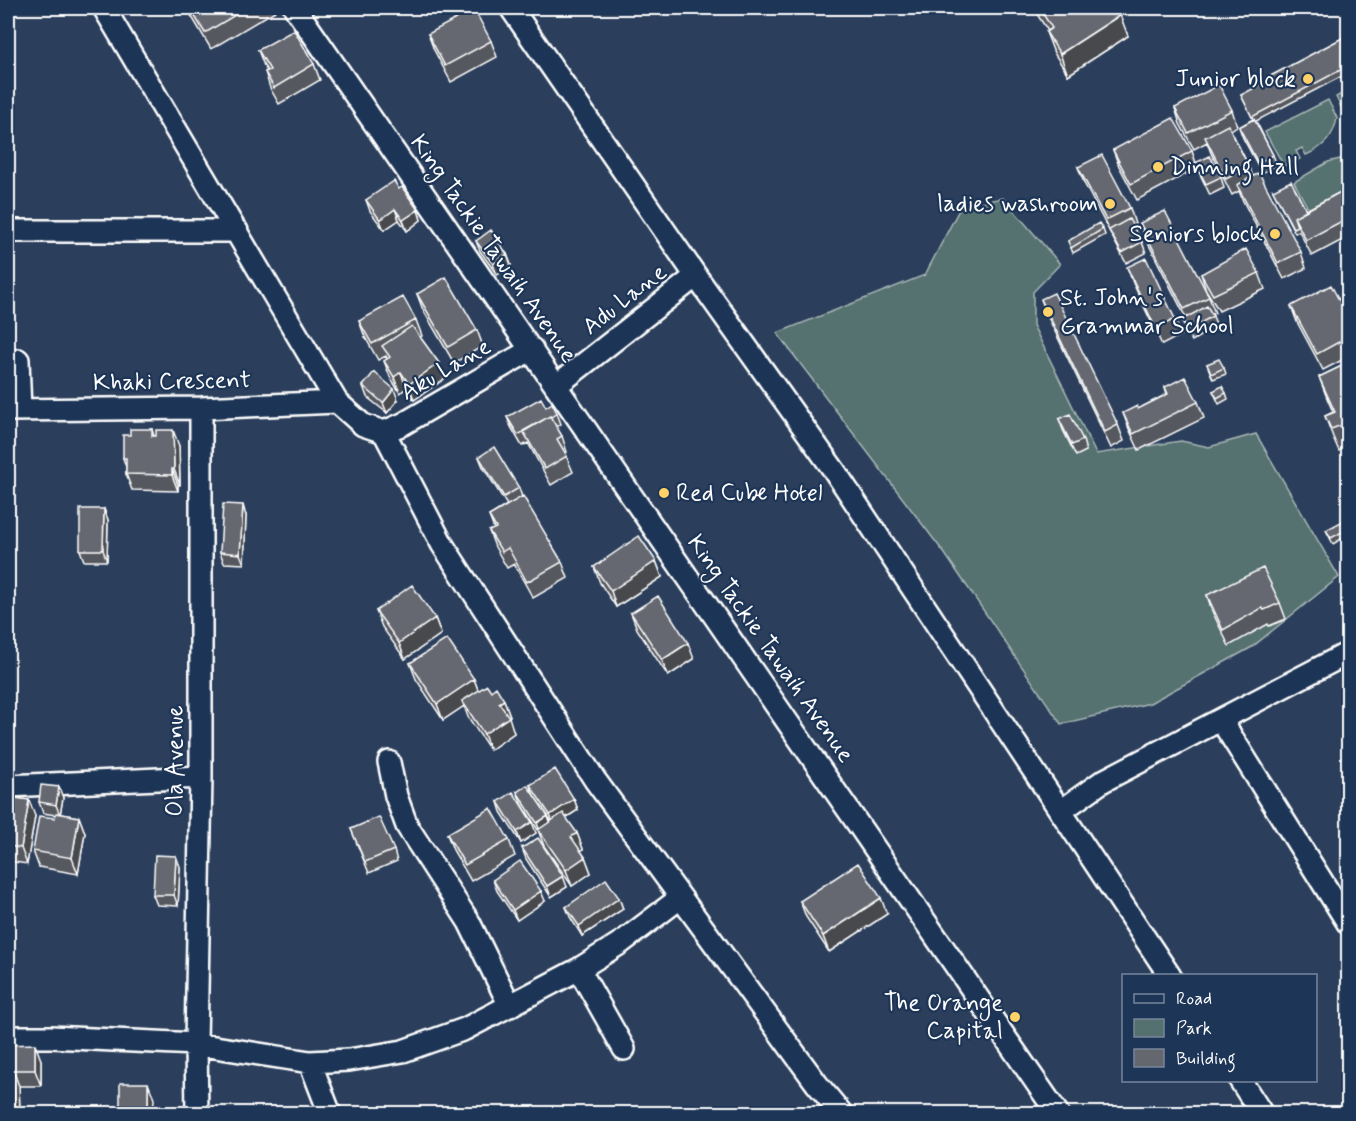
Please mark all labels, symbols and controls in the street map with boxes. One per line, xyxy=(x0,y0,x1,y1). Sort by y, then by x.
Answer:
place label: Junior block xyxy=(1175,64,1296,95)
marker: Junior block xyxy=(1301,72,1315,86)
street label: King Tackie Tawaih Avenue xyxy=(401,129,584,370)
place label: Dinning Hall xyxy=(1170,152,1299,186)
marker: Dinning Hall xyxy=(1151,160,1165,174)
place label: ladies washroom xyxy=(937,189,1098,220)
marker: ladies washroom xyxy=(1103,197,1117,211)
place label: Seniors block xyxy=(1129,219,1263,250)
marker: Seniors block xyxy=(1268,227,1282,241)
street label: Adu Lane xyxy=(576,257,674,343)
place label: St. John's Grammar School xyxy=(1060,283,1234,342)
marker: St. John's Grammar School xyxy=(1041,305,1055,319)
street label: Aku Lane xyxy=(395,331,497,408)
street label: Khaki Crescent xyxy=(93,365,251,399)
place label: Red Cube Hotel xyxy=(676,478,823,509)
marker: Red Cube Hotel xyxy=(657,486,671,500)
street label: King Tackie Tawaih Avenue xyxy=(678,529,861,770)
street label: Ola Avenue xyxy=(160,705,191,817)
legend xyxy=(1122,974,1317,1082)
text: Road xyxy=(1176,987,1212,1011)
place label: The Orange Capital xyxy=(884,988,1003,1047)
marker: The Orange Capital xyxy=(1008,1010,1022,1024)
text: Park xyxy=(1176,1017,1212,1041)
text: Building xyxy=(1176,1047,1236,1073)

